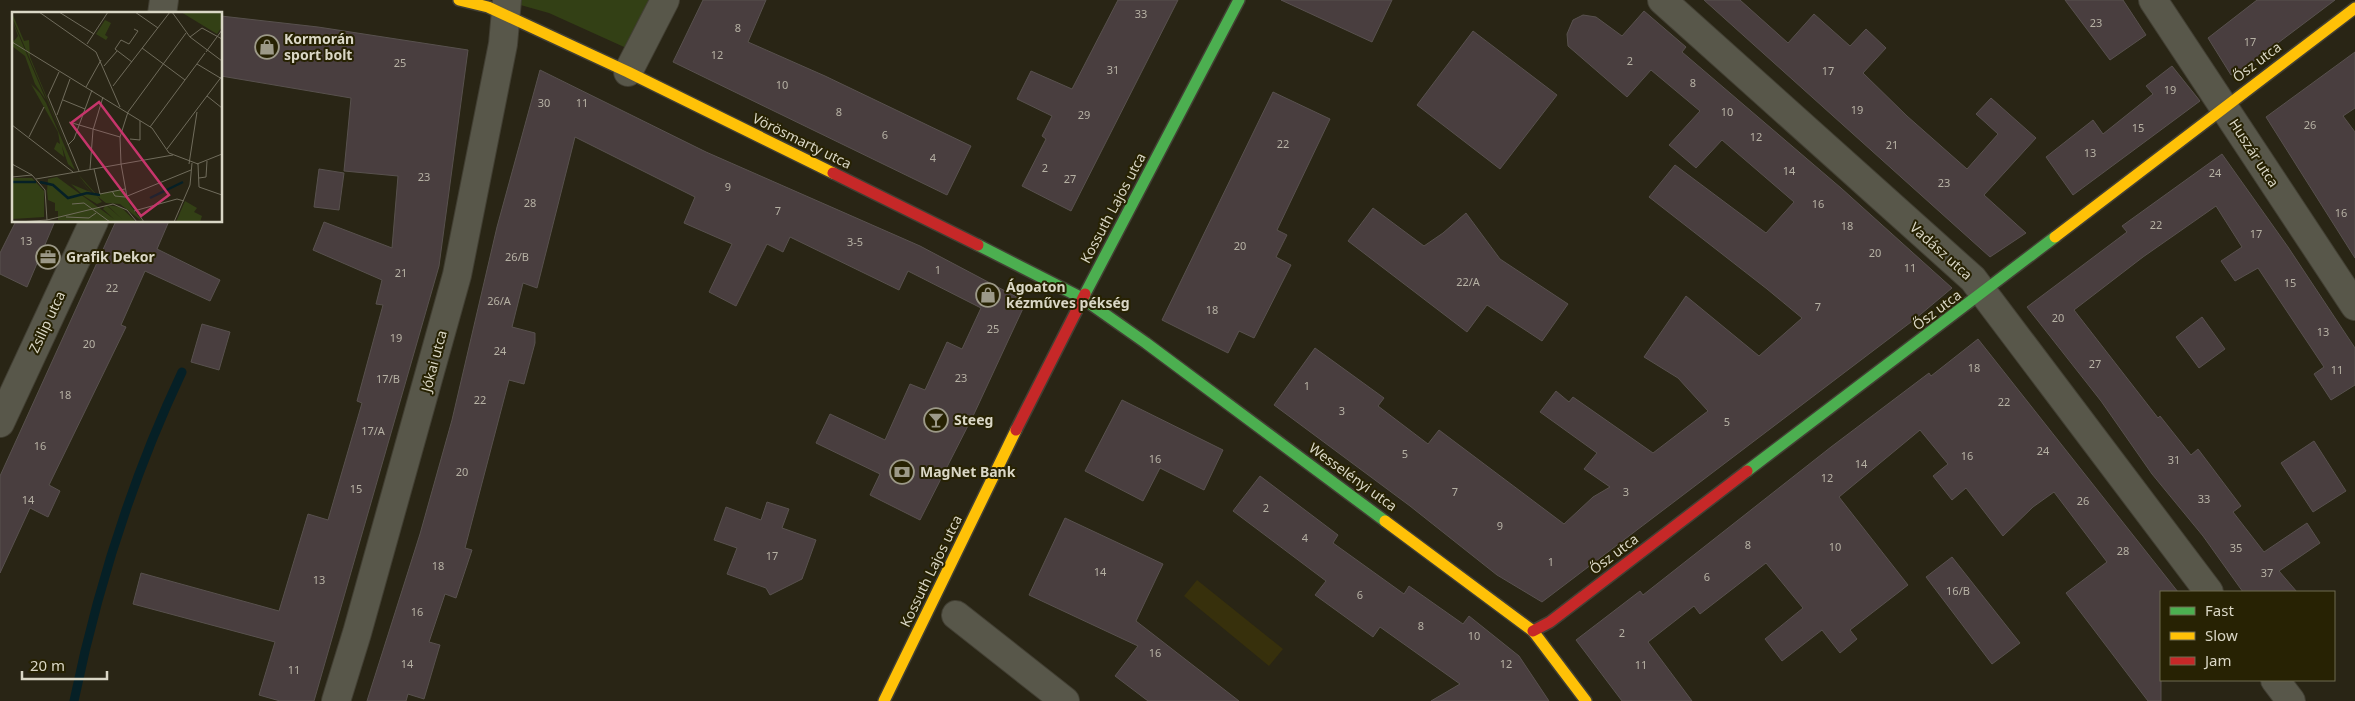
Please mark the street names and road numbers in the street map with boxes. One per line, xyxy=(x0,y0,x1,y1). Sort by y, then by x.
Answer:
street label: Ősz utca xyxy=(2229,37,2285,86)
street label: Vörösmarty utca xyxy=(749,108,855,173)
street label: Huszár utca xyxy=(2225,115,2284,191)
street label: Kossuth Lajos utca xyxy=(1075,149,1150,266)
street label: Vadász utca xyxy=(1906,218,1977,284)
street label: Ősz utca xyxy=(1909,285,1965,334)
street label: Zsilip utca xyxy=(24,288,69,356)
street label: Jókai utca xyxy=(416,328,451,396)
street label: Wesselényi utca xyxy=(1305,438,1401,515)
street label: Kossuth Lajos utca xyxy=(895,512,966,630)
street label: Ősz utca xyxy=(1586,529,1642,578)

